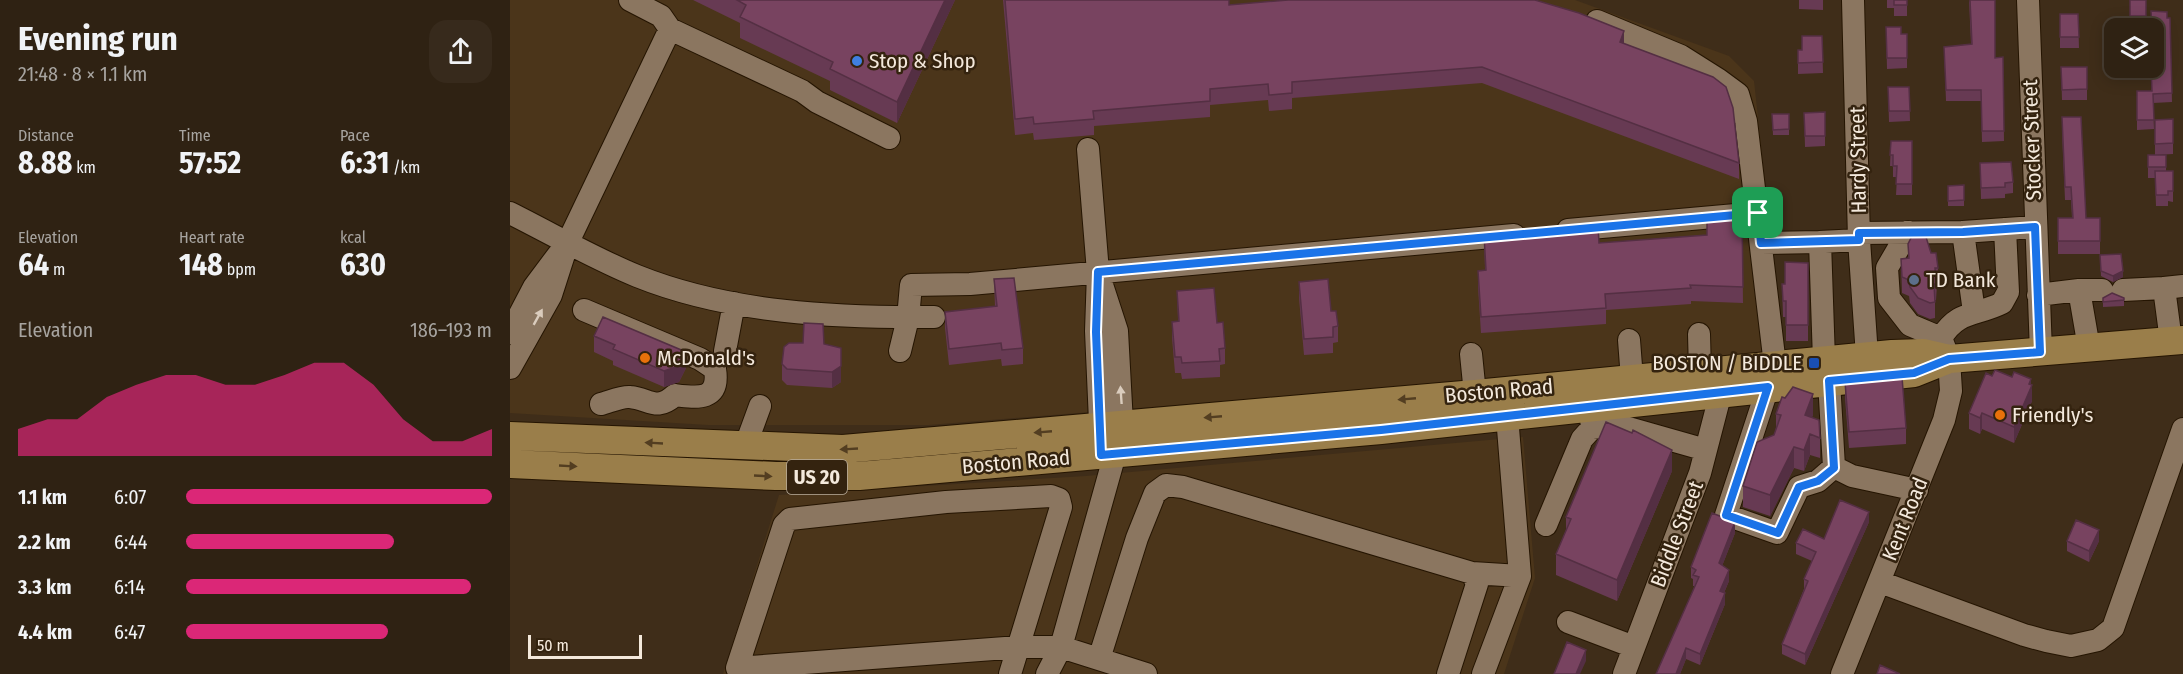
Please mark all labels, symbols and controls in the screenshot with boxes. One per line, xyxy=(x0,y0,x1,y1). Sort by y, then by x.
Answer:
map controls xyxy=(2104,18,2164,78)
button: layers xyxy=(2104,18,2164,78)
text: Evening run xyxy=(18,19,178,59)
button: share xyxy=(429,20,492,83)
place label: Stop & Shop xyxy=(869,48,976,74)
marker: Stop & Shop xyxy=(850,54,864,68)
text: 21:48 · 8 × 1.1 km xyxy=(18,62,147,86)
street label: Stocker Street xyxy=(2017,79,2047,201)
street label: Hardy Street xyxy=(1844,106,1872,214)
text: Distance xyxy=(18,126,74,145)
text: Time xyxy=(179,126,211,145)
text: Pace xyxy=(340,126,370,145)
text: 8.88 xyxy=(18,145,72,181)
text: 57:52 xyxy=(179,145,241,181)
text: 6:31 xyxy=(340,145,389,181)
text: km xyxy=(72,158,96,177)
text: /km xyxy=(389,158,420,177)
pin xyxy=(1732,187,1783,238)
icon: arrive xyxy=(1741,196,1774,229)
text: Elevation xyxy=(18,228,78,247)
text: Heart rate xyxy=(179,228,245,247)
text: kcal xyxy=(340,228,366,247)
text: 64 xyxy=(18,247,49,283)
text: 148 xyxy=(179,247,223,283)
text: 630 xyxy=(340,247,386,283)
text: m xyxy=(49,260,65,279)
text: bpm xyxy=(223,260,256,279)
place label: TD Bank xyxy=(1926,267,1996,293)
marker: TD Bank xyxy=(1907,273,1921,287)
one-way arrow xyxy=(533,308,543,325)
text: Elevation xyxy=(18,318,93,342)
text: 186–193 m xyxy=(410,318,492,342)
place label: McDonald's xyxy=(657,345,755,371)
place label: BOSTON / BIDDLE xyxy=(1652,350,1802,376)
marker: McDonald's xyxy=(638,351,652,365)
marker: BOSTON / BIDDLE xyxy=(1807,356,1821,370)
street label: Boston Road xyxy=(1444,373,1554,409)
one-way arrow xyxy=(1116,385,1125,404)
one-way arrow xyxy=(1397,395,1416,404)
place label: Friendly's xyxy=(2012,402,2094,428)
marker: Friendly's xyxy=(1993,408,2007,422)
one-way arrow xyxy=(1203,412,1222,422)
one-way arrow xyxy=(1034,428,1053,437)
one-way arrow xyxy=(645,438,664,447)
one-way arrow xyxy=(839,444,858,453)
street label: Boston Road xyxy=(961,444,1071,480)
road number: US 20 xyxy=(787,460,847,494)
one-way arrow xyxy=(559,462,578,471)
one-way arrow xyxy=(754,471,773,480)
street label: Kent Road xyxy=(1877,474,1933,564)
street label: Biddle Street xyxy=(1645,477,1709,591)
text: 1.1 km xyxy=(18,485,67,509)
text: 6:07 xyxy=(114,485,146,509)
text: 2.2 km xyxy=(18,530,71,554)
text: 6:44 xyxy=(114,530,147,554)
text: 3.3 km xyxy=(18,575,71,599)
text: 6:14 xyxy=(114,575,145,599)
text: 4.4 km xyxy=(18,620,72,644)
text: 6:47 xyxy=(114,620,145,644)
scale bar xyxy=(528,632,642,660)
text: 50 m xyxy=(537,636,569,655)

